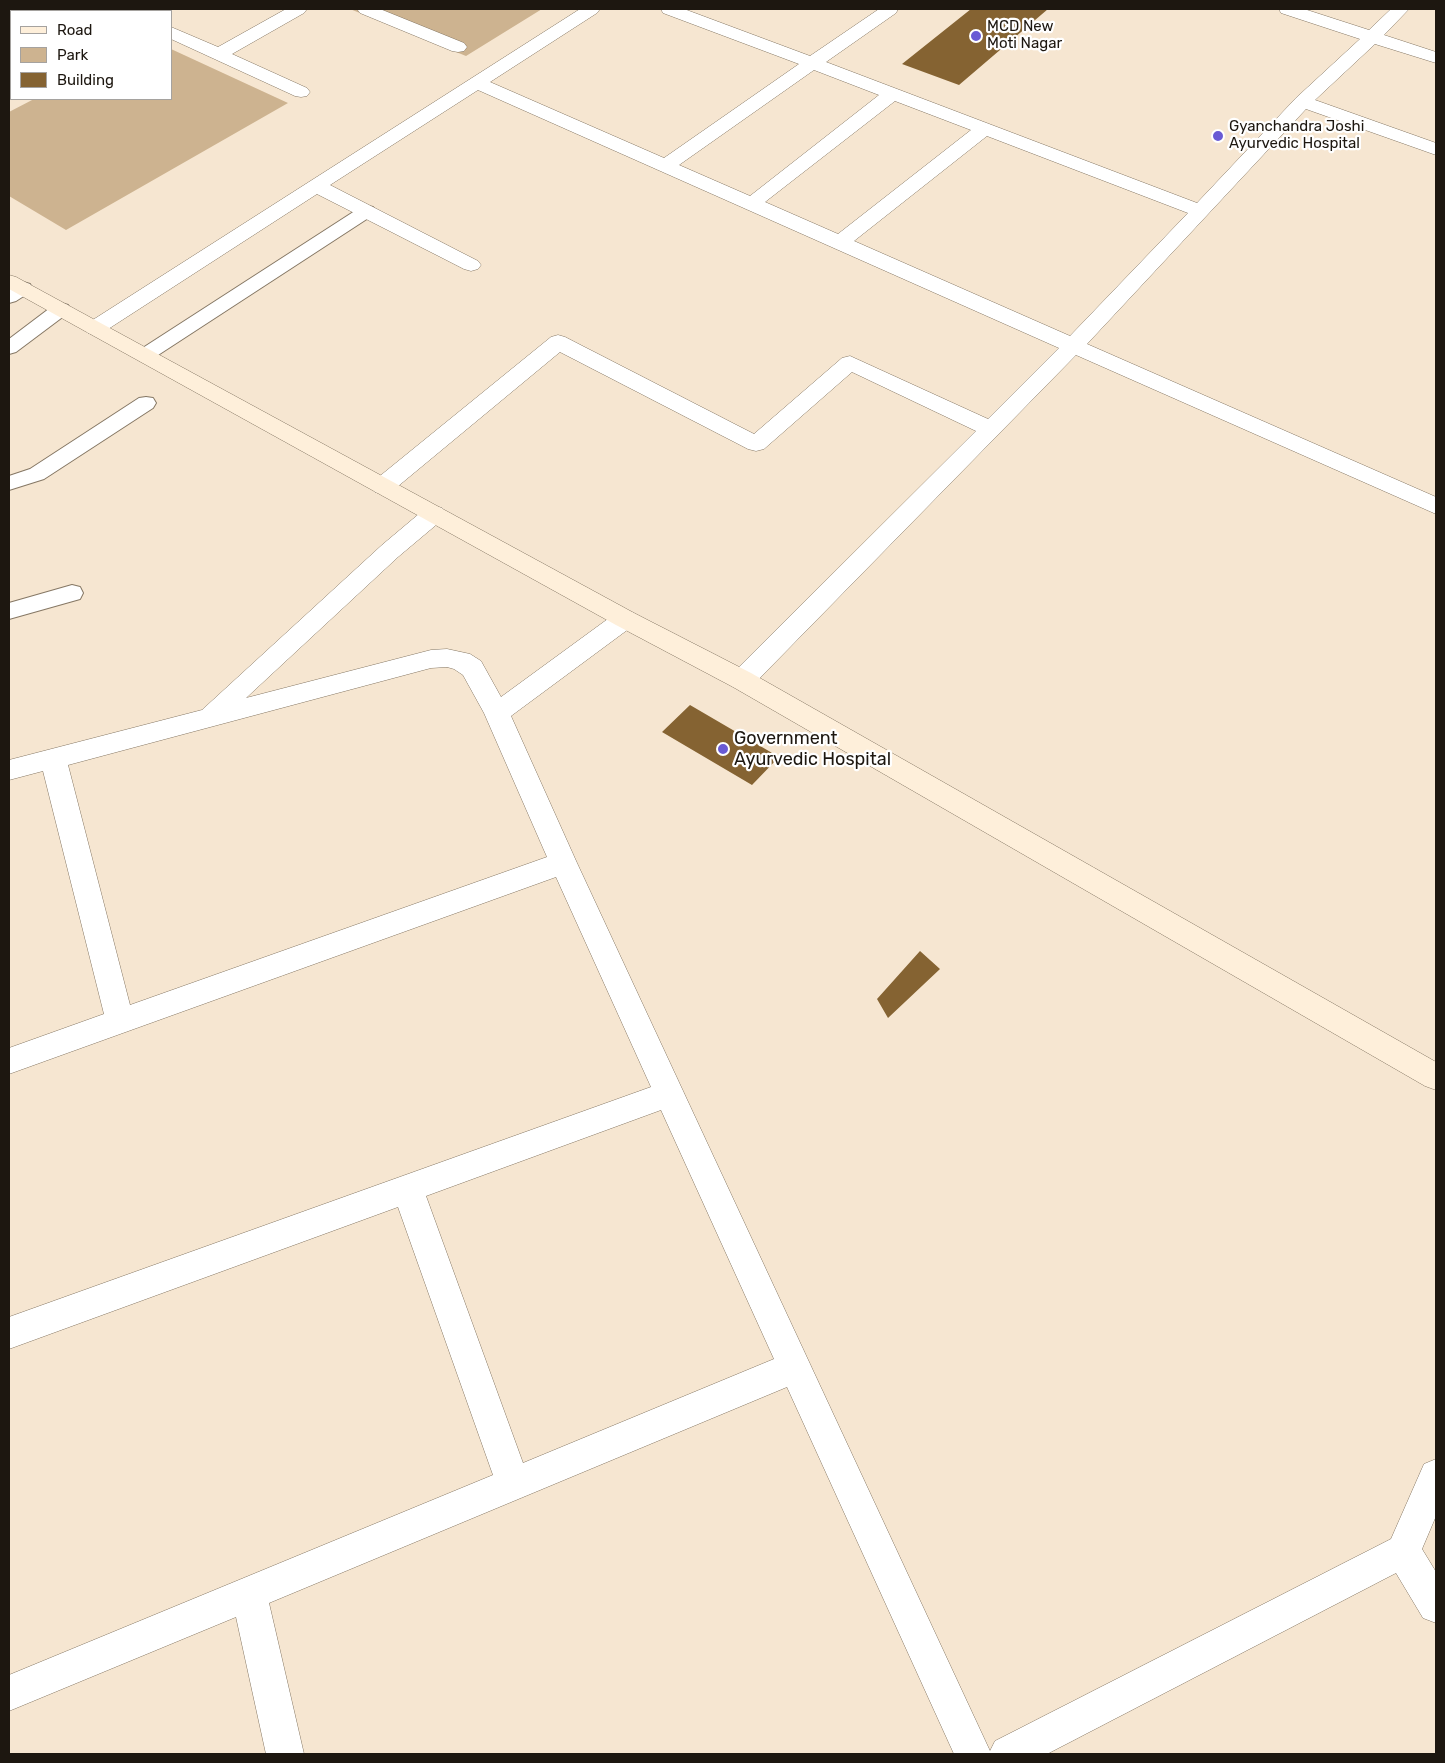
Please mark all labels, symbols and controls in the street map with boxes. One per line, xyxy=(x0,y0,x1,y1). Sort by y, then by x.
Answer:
legend xyxy=(10,10,172,100)
place label: MCD New Moti Nagar xyxy=(987,18,1062,53)
text: Road xyxy=(57,21,93,39)
marker: MCD New Moti Nagar xyxy=(969,29,983,43)
text: Park xyxy=(57,46,88,64)
text: Building xyxy=(57,71,114,89)
place label: Gyanchandra Joshi Ayurvedic Hospital xyxy=(1229,118,1364,153)
marker: Gyanchandra Joshi Ayurvedic Hospital xyxy=(1211,129,1225,143)
place label: Government Ayurvedic Hospital xyxy=(734,728,891,771)
marker: Government Ayurvedic Hospital xyxy=(716,742,730,756)

